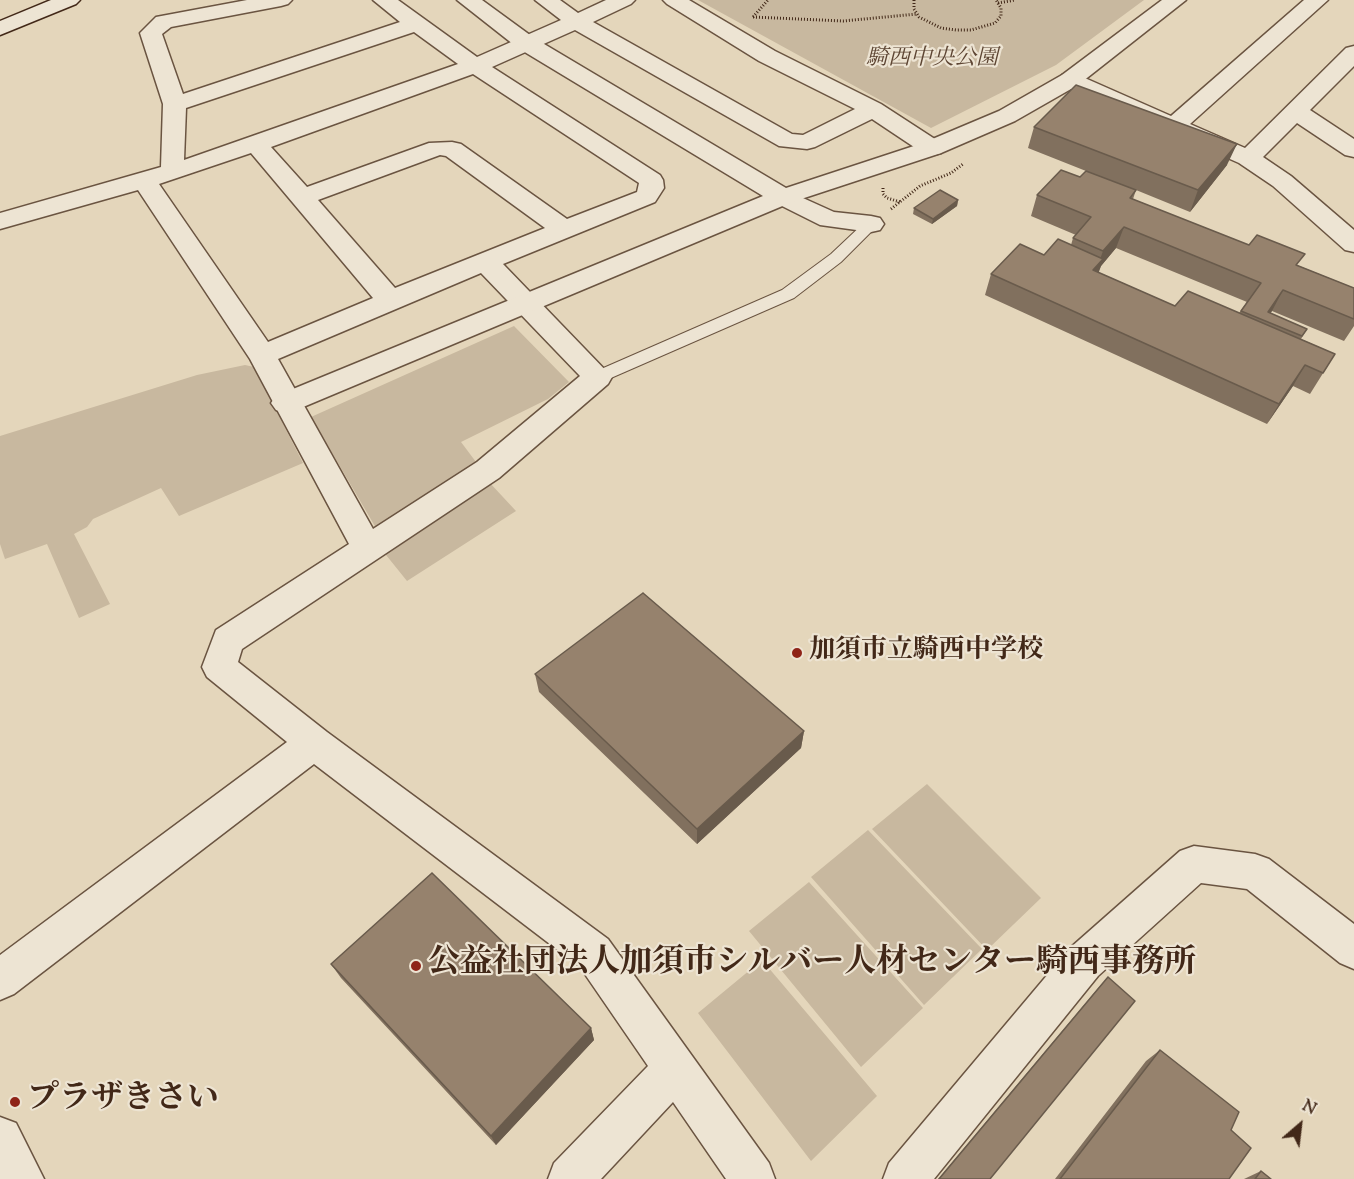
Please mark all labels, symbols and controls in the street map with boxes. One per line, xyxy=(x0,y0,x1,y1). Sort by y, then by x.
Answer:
park label: 騎西中央公園 xyxy=(866,47,998,73)
place label: 加須市立騎西中学校 xyxy=(809,637,1043,669)
marker: 加須市立騎西中学校 xyxy=(790,646,804,660)
place label: 公益社団法人加須市シルバー人材センター騎西事務所 xyxy=(428,947,1196,985)
marker: 公益社団法人加須市シルバー人材センター騎西事務所 xyxy=(409,959,423,973)
place label: プラザきさい xyxy=(27,1083,219,1121)
marker: プラザきさい xyxy=(8,1095,22,1109)
north arrow xyxy=(1270,1095,1330,1155)
text: N xyxy=(1298,1096,1320,1122)

